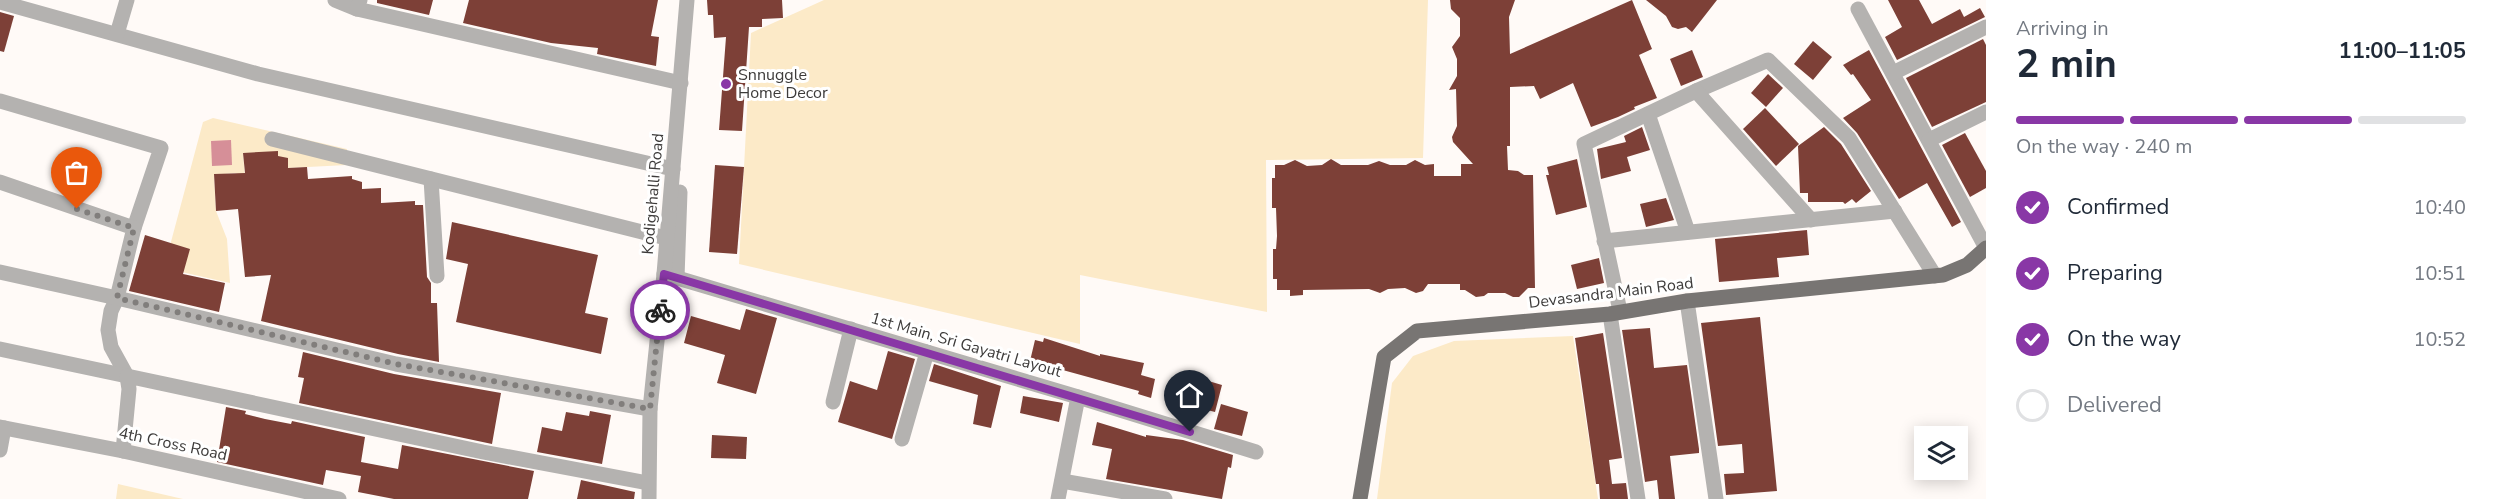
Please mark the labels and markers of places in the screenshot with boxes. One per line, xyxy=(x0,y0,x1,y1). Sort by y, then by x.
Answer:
place label: Snnuggle Home Decor xyxy=(738,64,828,104)
marker: Snnuggle Home Decor xyxy=(719,77,733,91)
pin xyxy=(51,147,102,209)
pin xyxy=(1164,370,1215,432)

